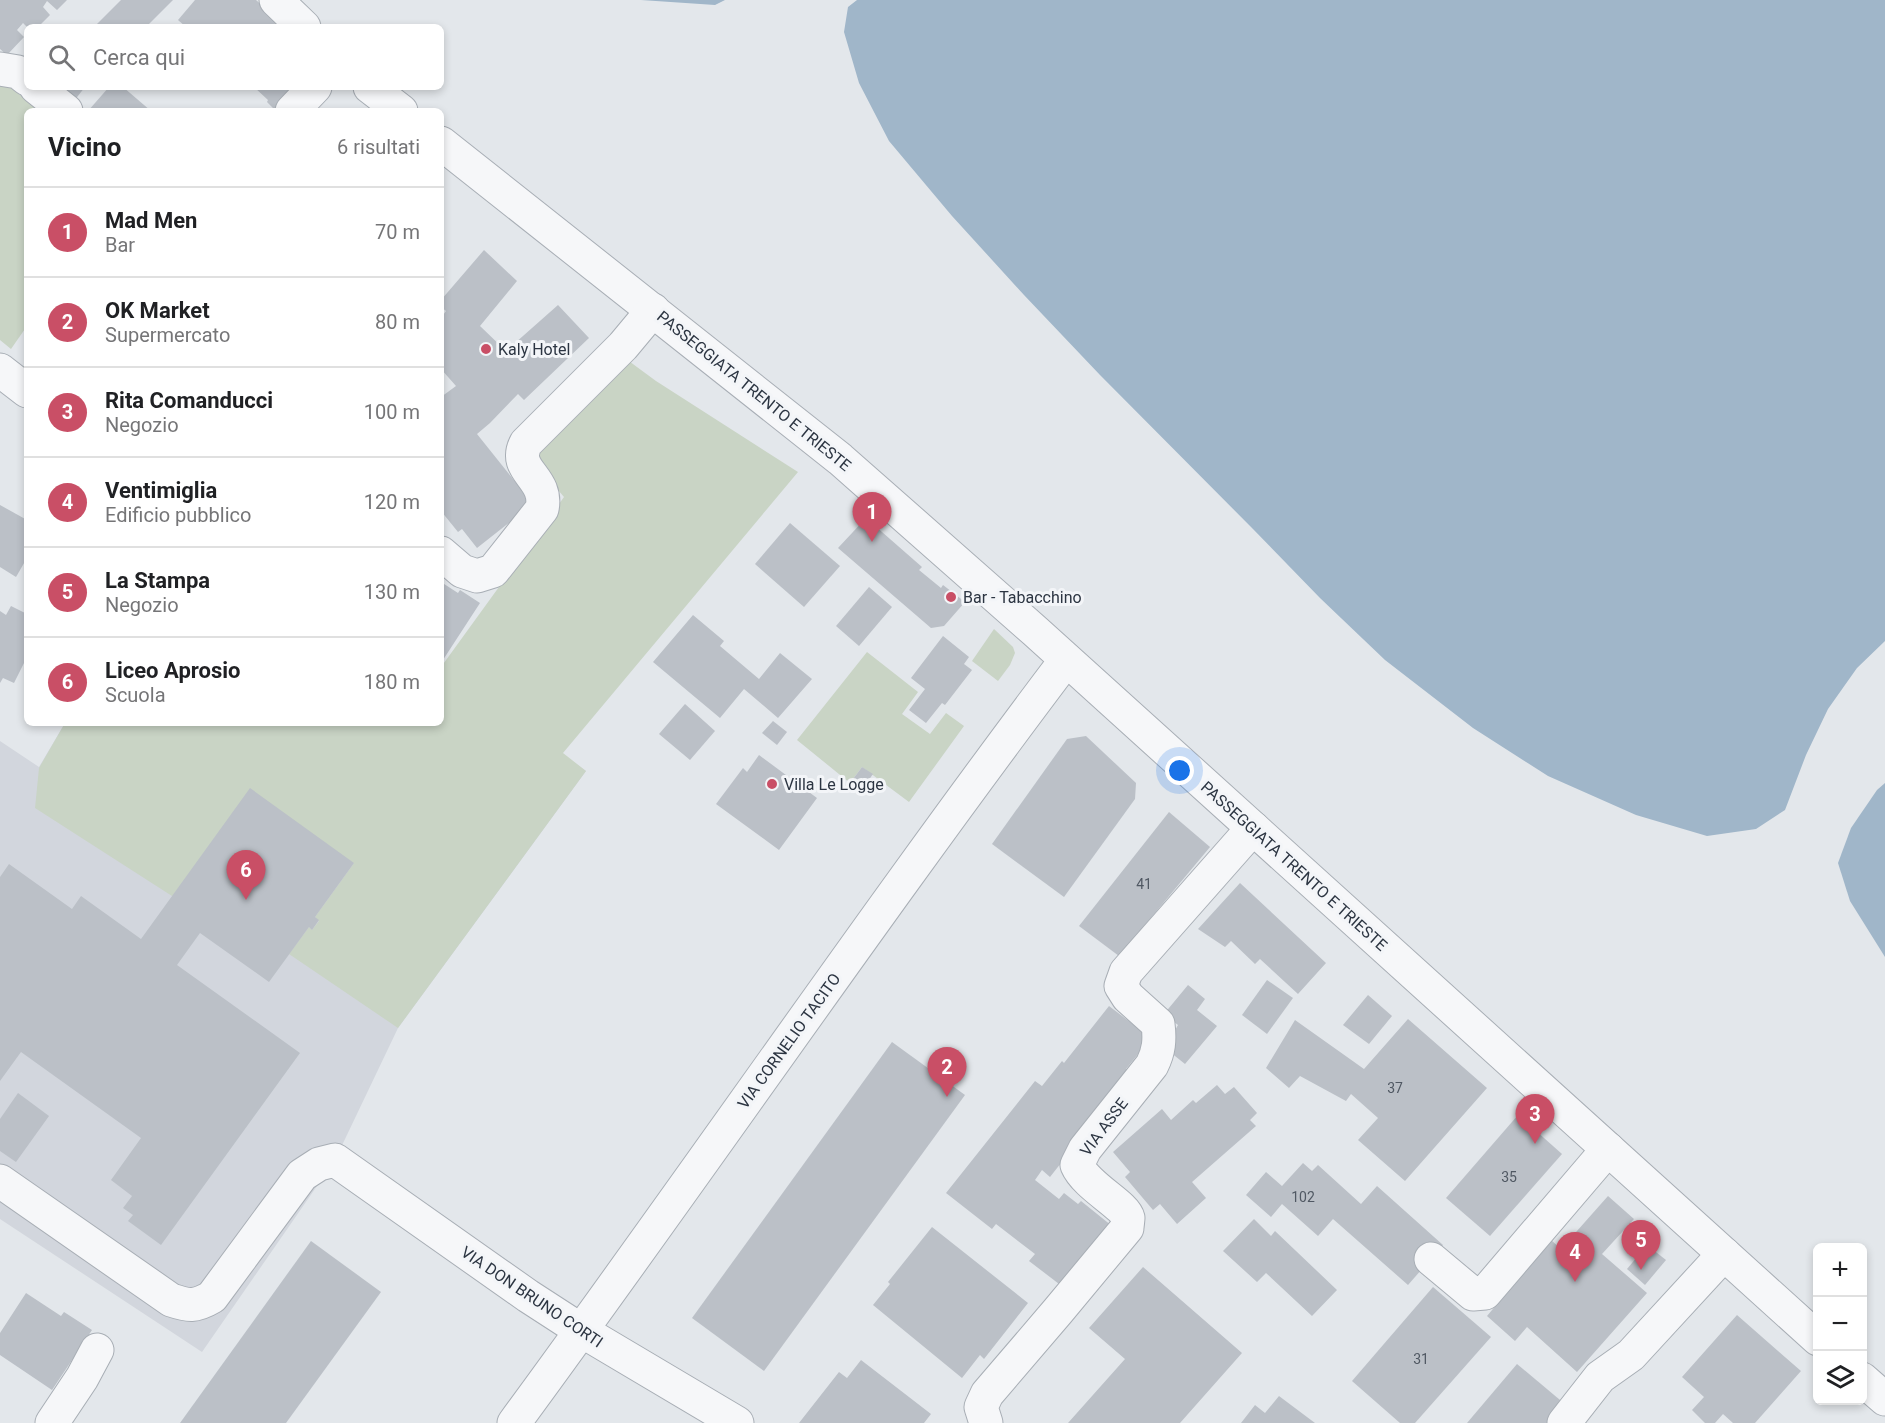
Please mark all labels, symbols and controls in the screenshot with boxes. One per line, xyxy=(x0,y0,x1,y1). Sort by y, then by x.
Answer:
search box xyxy=(24,24,444,90)
icon: search xyxy=(45,41,78,74)
text: Cerca qui xyxy=(93,45,185,70)
text: Vicino xyxy=(48,132,122,162)
text: 6 risultati xyxy=(337,135,420,159)
text: Mad Men xyxy=(105,208,197,233)
text: 1 xyxy=(62,220,73,244)
text: 70 m xyxy=(375,220,420,244)
text: Bar xyxy=(105,233,135,257)
text: OK Market xyxy=(105,298,210,323)
street label: PASSEGGIATA TRENTO E TRIESTE xyxy=(653,307,855,475)
text: 2 xyxy=(62,310,73,334)
text: 80 m xyxy=(375,310,420,334)
text: Supermercato xyxy=(105,323,230,347)
place label: Kaly Hotel xyxy=(498,340,570,359)
marker: Kaly Hotel xyxy=(479,342,493,356)
text: Rita Comanducci xyxy=(105,388,273,413)
text: 3 xyxy=(62,400,73,424)
text: 100 m xyxy=(364,400,420,424)
text: Negozio xyxy=(105,413,179,437)
text: Ventimiglia xyxy=(105,478,217,503)
text: 4 xyxy=(62,490,73,514)
text: 120 m xyxy=(364,490,420,514)
pin: 1 xyxy=(852,492,892,542)
text: Edificio pubblico xyxy=(105,503,251,527)
text: La Stampa xyxy=(105,568,210,593)
text: 5 xyxy=(62,580,73,604)
text: 130 m xyxy=(364,580,420,604)
place label: Bar - Tabacchino xyxy=(963,588,1082,607)
marker: Bar - Tabacchino xyxy=(944,590,958,604)
text: Negozio xyxy=(105,593,179,617)
text: Liceo Aprosio xyxy=(105,658,240,683)
text: 6 xyxy=(62,670,73,694)
text: 180 m xyxy=(364,670,420,694)
text: Scuola xyxy=(105,683,166,707)
your location xyxy=(1165,756,1194,785)
place label: Villa Le Logge xyxy=(784,775,884,794)
marker: Villa Le Logge xyxy=(765,777,779,791)
street label: PASSEGGIATA TRENTO E TRIESTE xyxy=(1197,777,1391,955)
pin: 6 xyxy=(226,850,266,900)
house number: 41 xyxy=(1136,876,1152,892)
street label: VIA CORNELIO TACITO xyxy=(734,970,844,1112)
pin: 2 xyxy=(928,1048,966,1097)
house number: 37 xyxy=(1387,1080,1403,1096)
street label: VIA ASSE xyxy=(1076,1094,1132,1160)
pin: 3 xyxy=(1516,1094,1555,1144)
house number: 35 xyxy=(1501,1169,1517,1185)
house number: 102 xyxy=(1291,1189,1315,1205)
pin: 5 xyxy=(1622,1220,1660,1270)
pin: 4 xyxy=(1556,1232,1594,1282)
street label: VIA DON BRUNO CORTI xyxy=(457,1242,607,1352)
map controls xyxy=(1813,1243,1867,1405)
button: + xyxy=(1813,1243,1867,1297)
button: − xyxy=(1813,1297,1867,1351)
house number: 31 xyxy=(1413,1351,1429,1367)
button: layers xyxy=(1813,1351,1867,1405)

